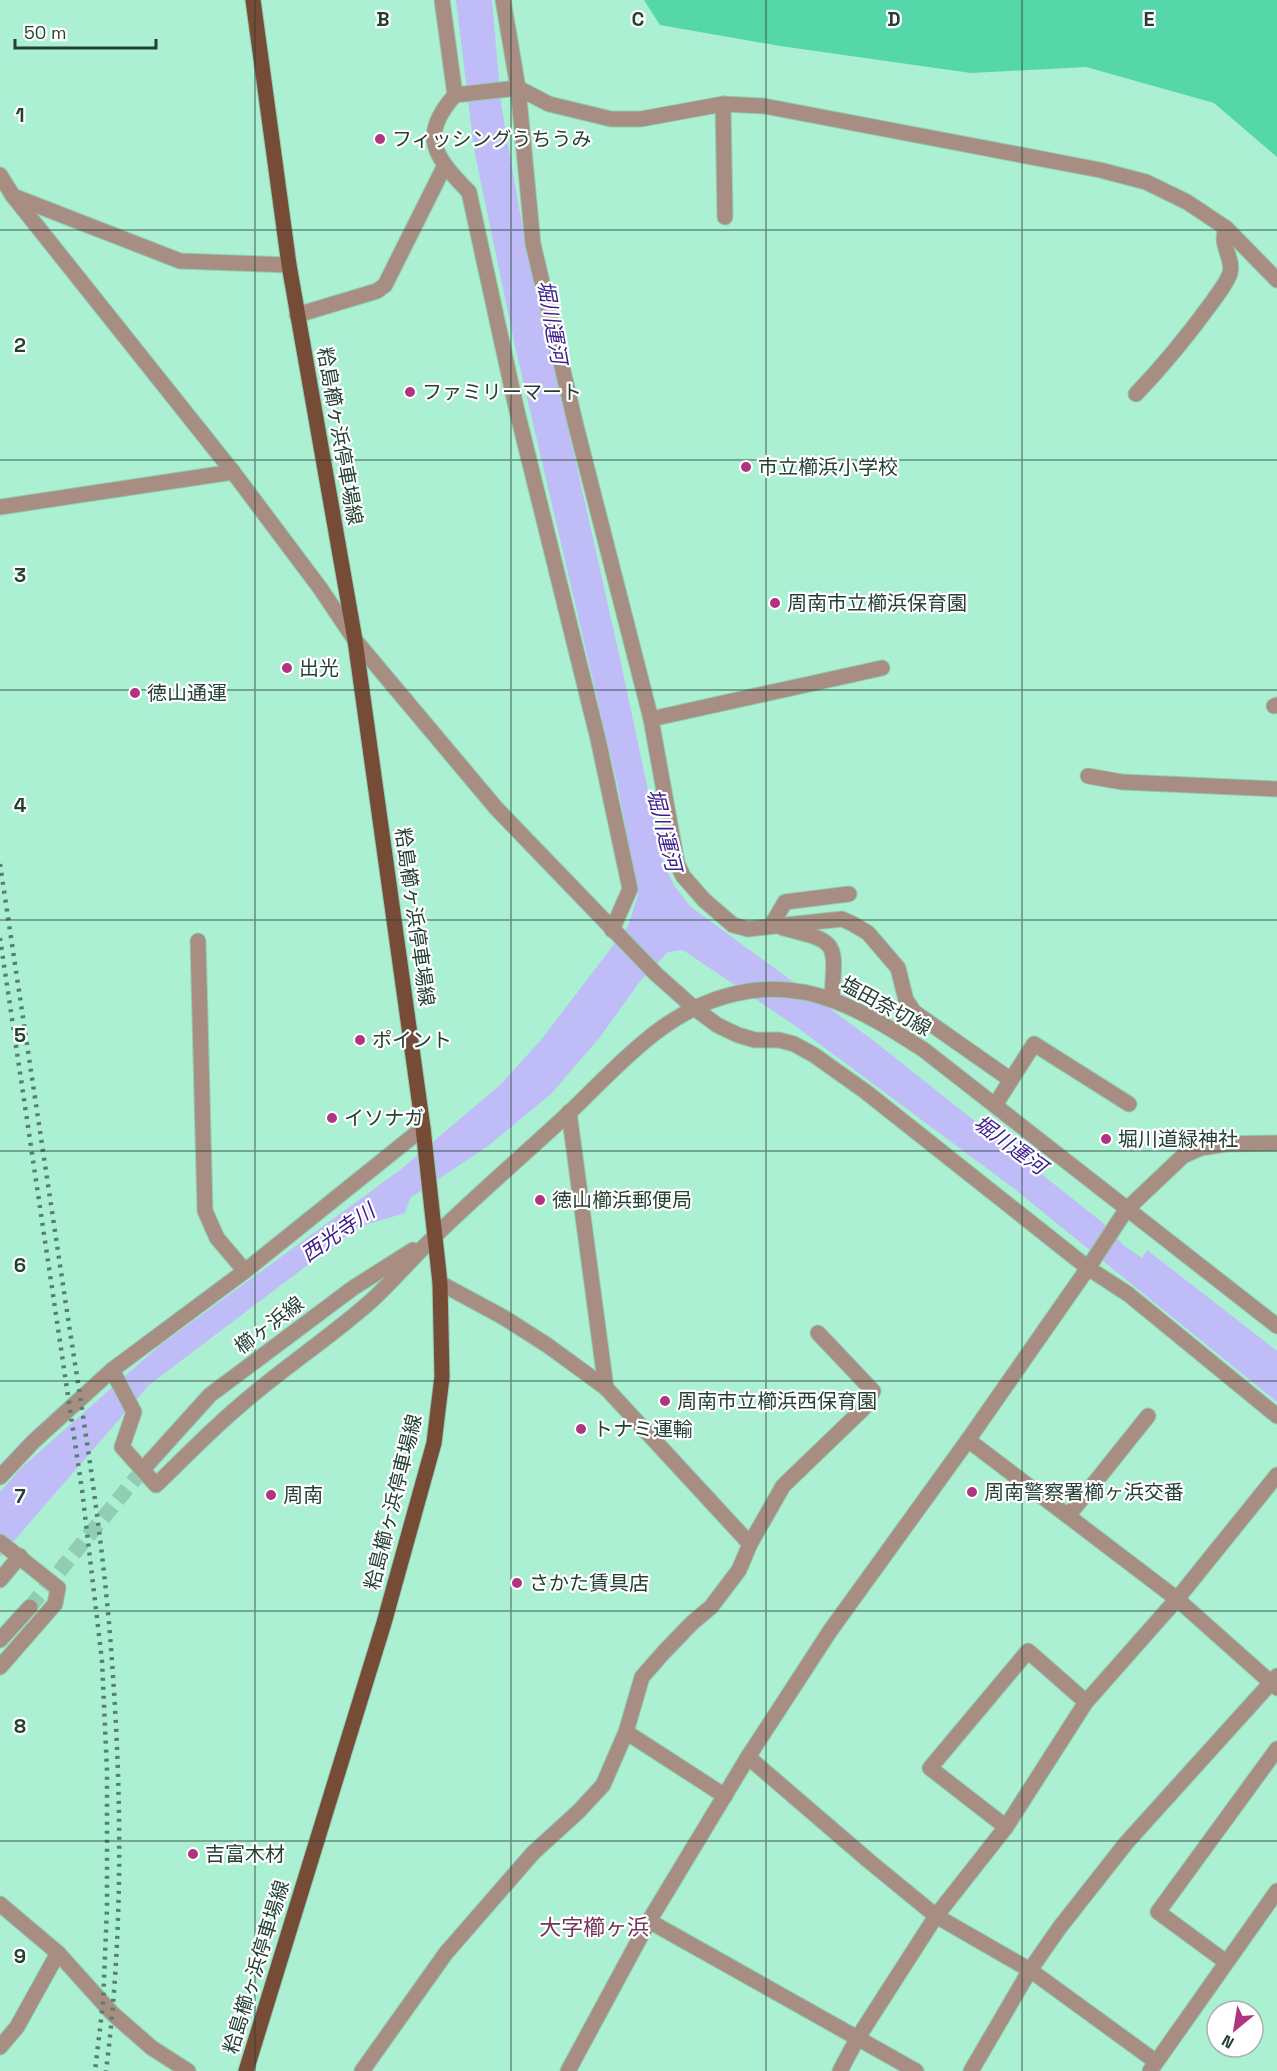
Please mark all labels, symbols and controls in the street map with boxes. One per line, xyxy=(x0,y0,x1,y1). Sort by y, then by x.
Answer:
text: B xyxy=(376,6,390,32)
text: C xyxy=(632,6,645,32)
text: D xyxy=(887,6,901,32)
text: E xyxy=(1143,6,1155,32)
scale bar xyxy=(15,12,156,50)
text: 50 m xyxy=(24,21,66,44)
text: 1 xyxy=(15,102,25,128)
place label: フィッシングうちうみ xyxy=(392,126,592,152)
marker: フィッシングうちうみ xyxy=(373,132,387,146)
water label: 堀川運河 xyxy=(532,278,574,370)
text: 2 xyxy=(14,332,26,358)
street label: 粭島櫛ヶ浜停車場線 xyxy=(312,345,368,527)
place label: ファミリーマート xyxy=(422,379,582,405)
marker: ファミリーマート xyxy=(403,385,417,399)
place label: 市立櫛浜小学校 xyxy=(758,454,898,480)
marker: 市立櫛浜小学校 xyxy=(739,460,753,474)
text: 3 xyxy=(14,562,26,588)
place label: 周南市立櫛浜保育園 xyxy=(787,590,967,616)
marker: 周南市立櫛浜保育園 xyxy=(768,596,782,610)
place label: 出光 xyxy=(299,655,339,681)
marker: 出光 xyxy=(280,661,294,675)
place label: 徳山通運 xyxy=(147,680,227,706)
marker: 徳山通運 xyxy=(128,686,142,700)
water label: 堀川運河 xyxy=(641,786,689,878)
text: 4 xyxy=(14,792,27,818)
street label: 粭島櫛ヶ浜停車場線 xyxy=(390,826,440,1008)
street label: 塩田奈切線 xyxy=(836,970,936,1042)
text: 5 xyxy=(14,1022,26,1048)
place label: ポイント xyxy=(372,1027,452,1053)
marker: ポイント xyxy=(353,1033,367,1047)
place label: イソナガ xyxy=(344,1105,424,1131)
water label: 堀川運河 xyxy=(968,1109,1055,1183)
marker: イソナガ xyxy=(325,1111,339,1125)
place label: 堀川道緑神社 xyxy=(1118,1126,1238,1152)
marker: 堀川道緑神社 xyxy=(1099,1132,1113,1146)
place label: 徳山櫛浜郵便局 xyxy=(552,1187,692,1213)
marker: 徳山櫛浜郵便局 xyxy=(533,1193,547,1207)
water label: 西光寺川 xyxy=(296,1196,381,1268)
text: 6 xyxy=(14,1252,26,1278)
street label: 櫛ヶ浜線 xyxy=(229,1291,309,1359)
place label: 周南市立櫛浜西保育園 xyxy=(677,1388,877,1414)
marker: 周南市立櫛浜西保育園 xyxy=(658,1394,672,1408)
street label: 粭島櫛ヶ浜停車場線 xyxy=(359,1412,427,1592)
place label: トナミ運輸 xyxy=(593,1416,693,1442)
marker: トナミ運輸 xyxy=(574,1422,588,1436)
place label: 周南警察署櫛ヶ浜交番 xyxy=(984,1479,1184,1505)
place label: 周南 xyxy=(283,1482,323,1508)
text: 7 xyxy=(14,1483,26,1509)
marker: 周南警察署櫛ヶ浜交番 xyxy=(965,1485,979,1499)
marker: 周南 xyxy=(264,1488,278,1502)
place label: さかた賃具店 xyxy=(529,1570,649,1596)
marker: さかた賃具店 xyxy=(510,1576,524,1590)
text: 8 xyxy=(14,1713,26,1739)
place label: 吉富木材 xyxy=(205,1841,285,1867)
marker: 吉富木材 xyxy=(186,1847,200,1861)
street label: 粭島櫛ヶ浜停車場線 xyxy=(217,1877,295,2057)
district label: 大字櫛ヶ浜 xyxy=(539,1913,649,1941)
text: 9 xyxy=(14,1943,26,1969)
north arrow xyxy=(1205,1999,1265,2059)
text: N xyxy=(1218,2030,1238,2053)

